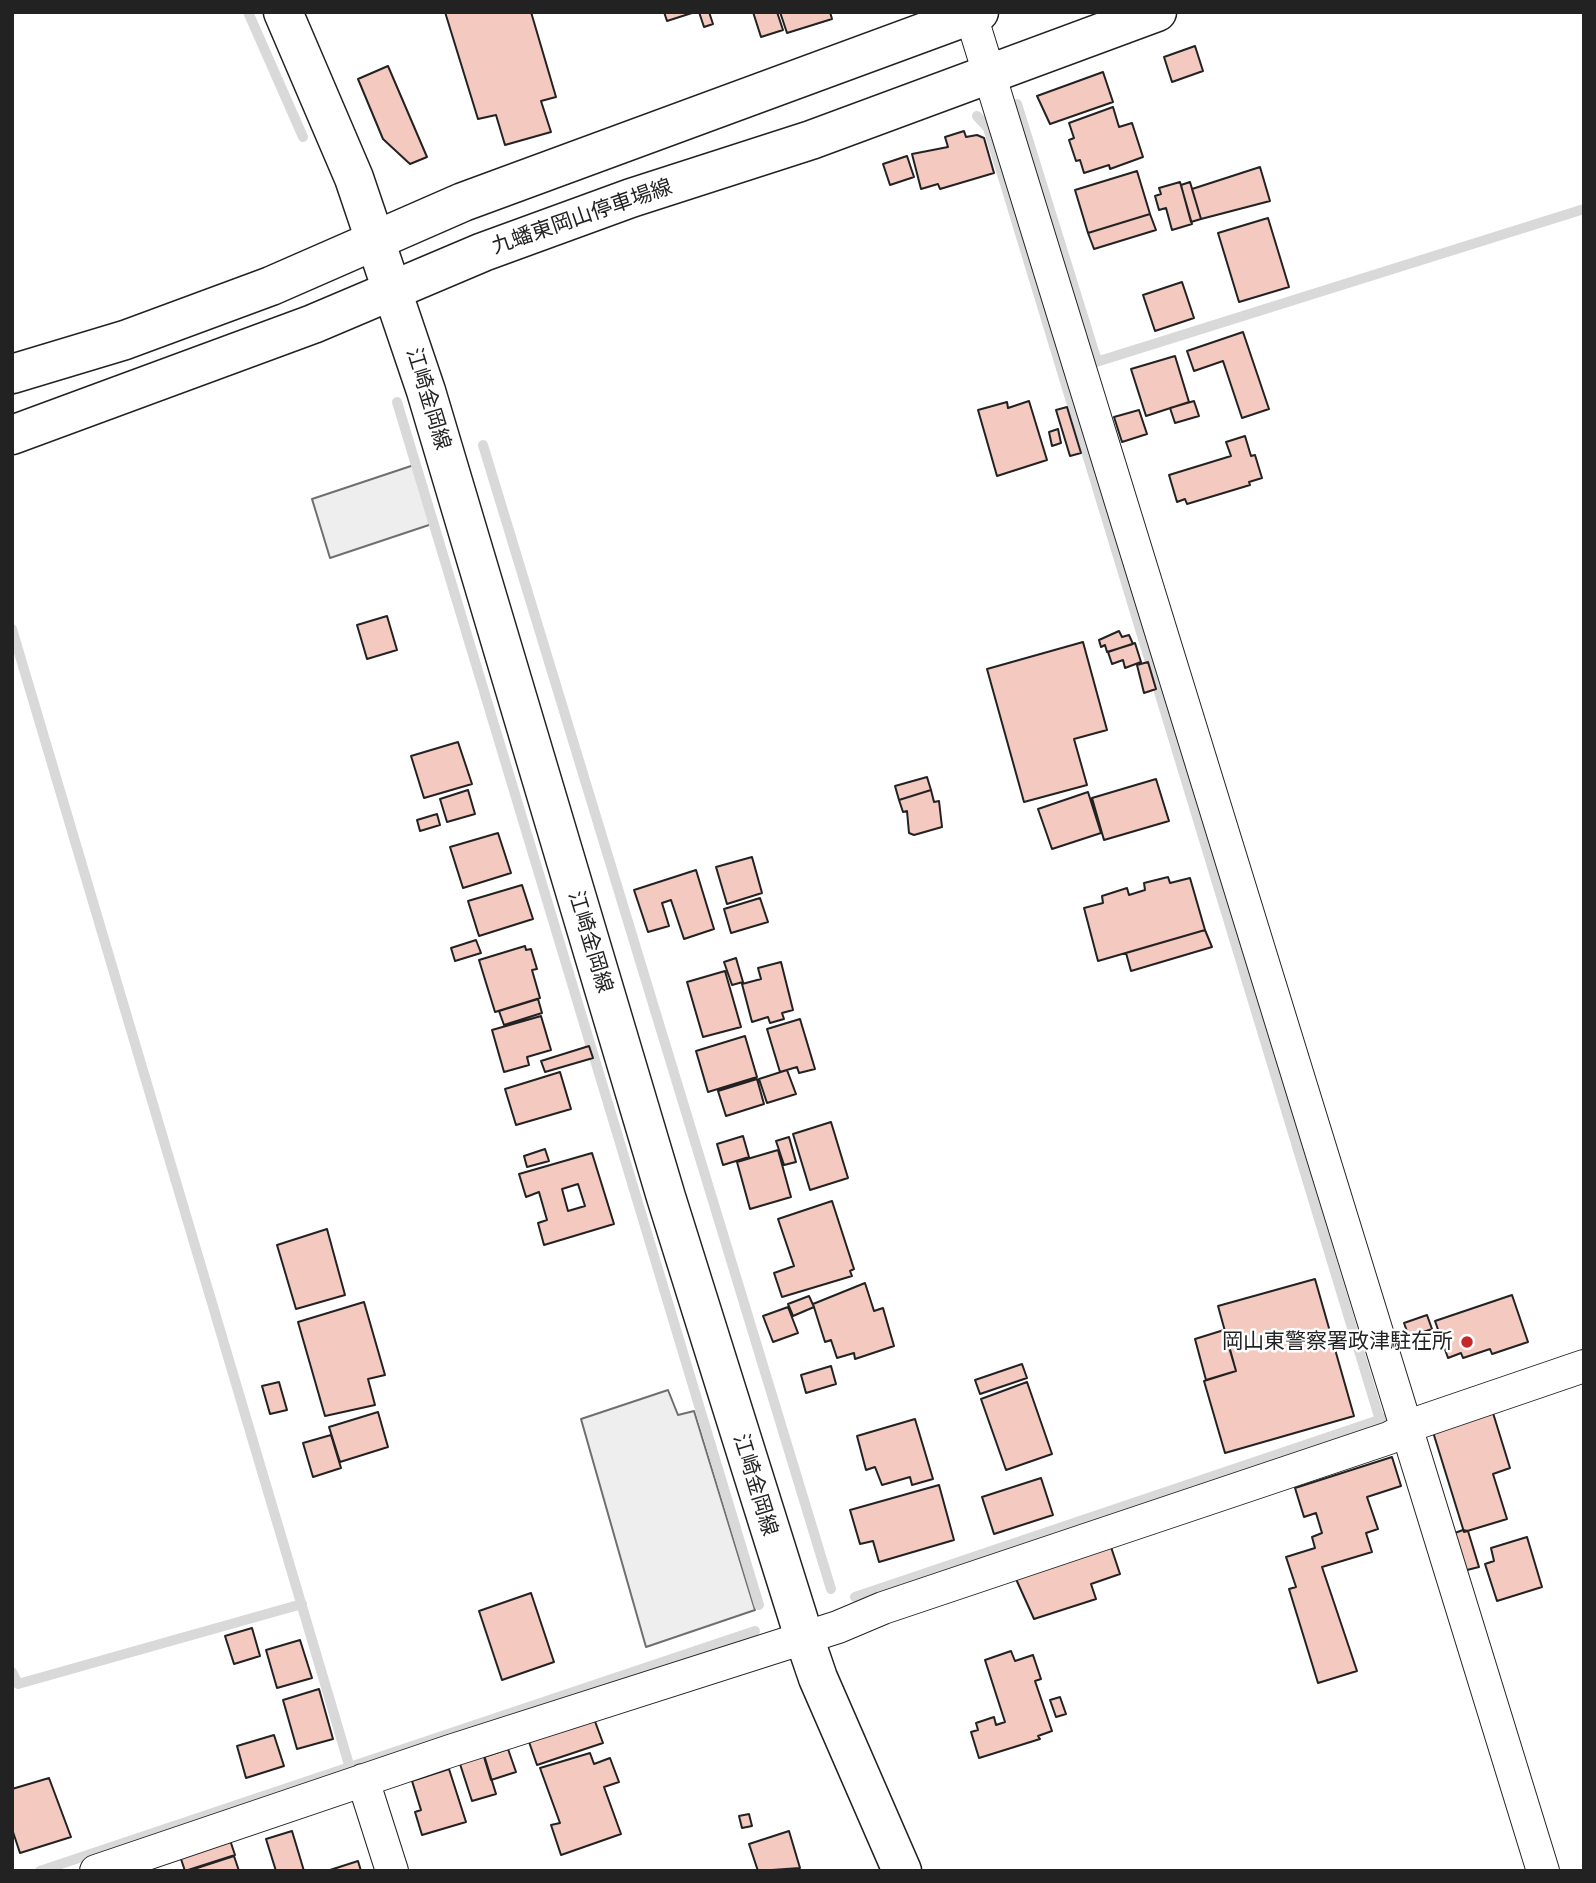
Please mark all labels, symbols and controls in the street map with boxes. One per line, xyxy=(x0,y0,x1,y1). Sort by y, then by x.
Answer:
street label: 九蟠東岡山停車場線 xyxy=(489,174,675,260)
street label: 江崎金岡線 xyxy=(401,345,455,453)
street label: 江崎金岡線 xyxy=(563,888,617,996)
place label: 岡山東警察署政津駐在所 xyxy=(1222,1329,1453,1355)
marker: 岡山東警察署政津駐在所 xyxy=(1459,1334,1475,1350)
street label: 江崎金岡線 xyxy=(728,1431,782,1539)

